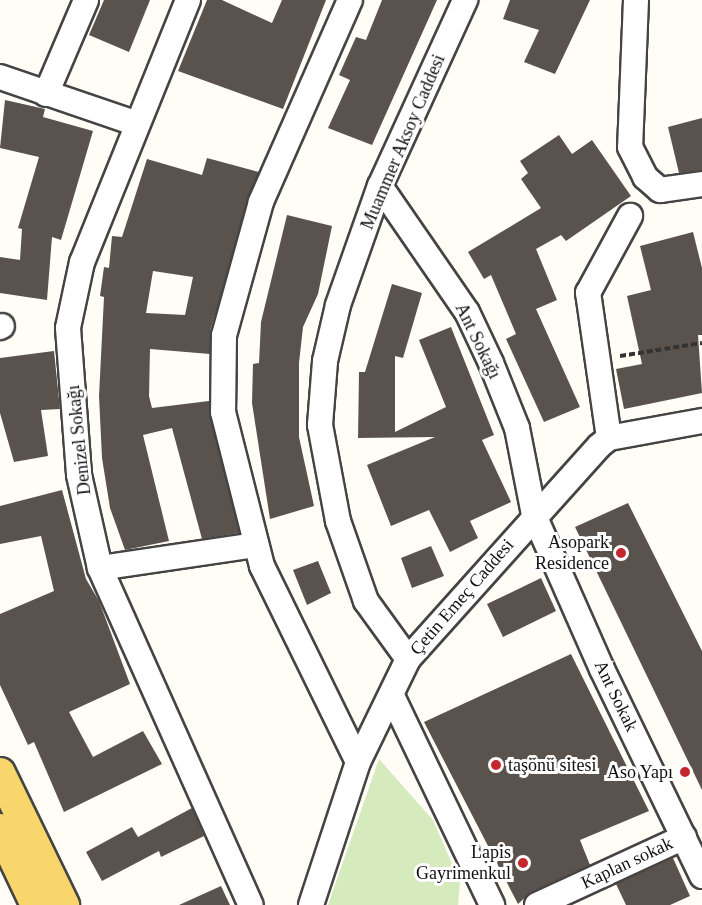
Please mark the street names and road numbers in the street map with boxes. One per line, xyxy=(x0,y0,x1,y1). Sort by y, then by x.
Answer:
street label: Muammer Aksoy Caddesi xyxy=(356,51,450,233)
street label: Ant Sokağı xyxy=(450,300,506,382)
street label: Denizel Sokağı xyxy=(62,384,96,496)
street label: Çetin Emeç Caddesi xyxy=(406,534,518,660)
street label: Ant Sokak xyxy=(590,657,642,735)
street label: Kaplan sokak xyxy=(578,832,676,894)

